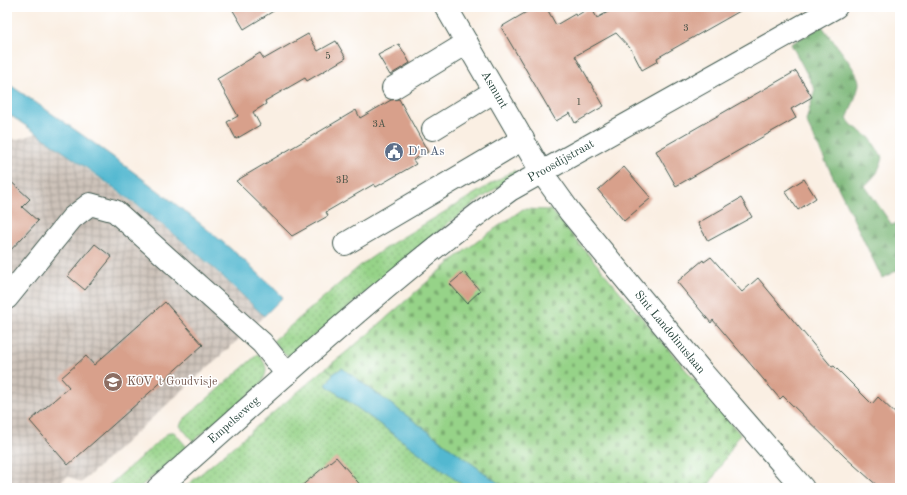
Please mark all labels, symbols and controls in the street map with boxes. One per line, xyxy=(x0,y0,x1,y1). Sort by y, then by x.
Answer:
house number: 3 xyxy=(683,23,689,33)
house number: 5 xyxy=(325,51,331,61)
street label: Asmunt xyxy=(479,69,510,111)
house number: 1 xyxy=(576,97,582,107)
house number: 3A xyxy=(372,119,386,129)
street label: Proosdijstraat xyxy=(526,138,596,185)
public building icon: D'n As xyxy=(383,141,405,163)
place label: D'n As xyxy=(408,146,444,158)
house number: 3B xyxy=(336,175,348,185)
street label: Sint Landolinuslaan xyxy=(632,289,707,377)
school or university icon: KOV 't Goudvisje xyxy=(102,371,124,393)
place label: KOV 't Goudvisje xyxy=(127,376,218,388)
street label: Empelseweg xyxy=(206,394,263,446)

